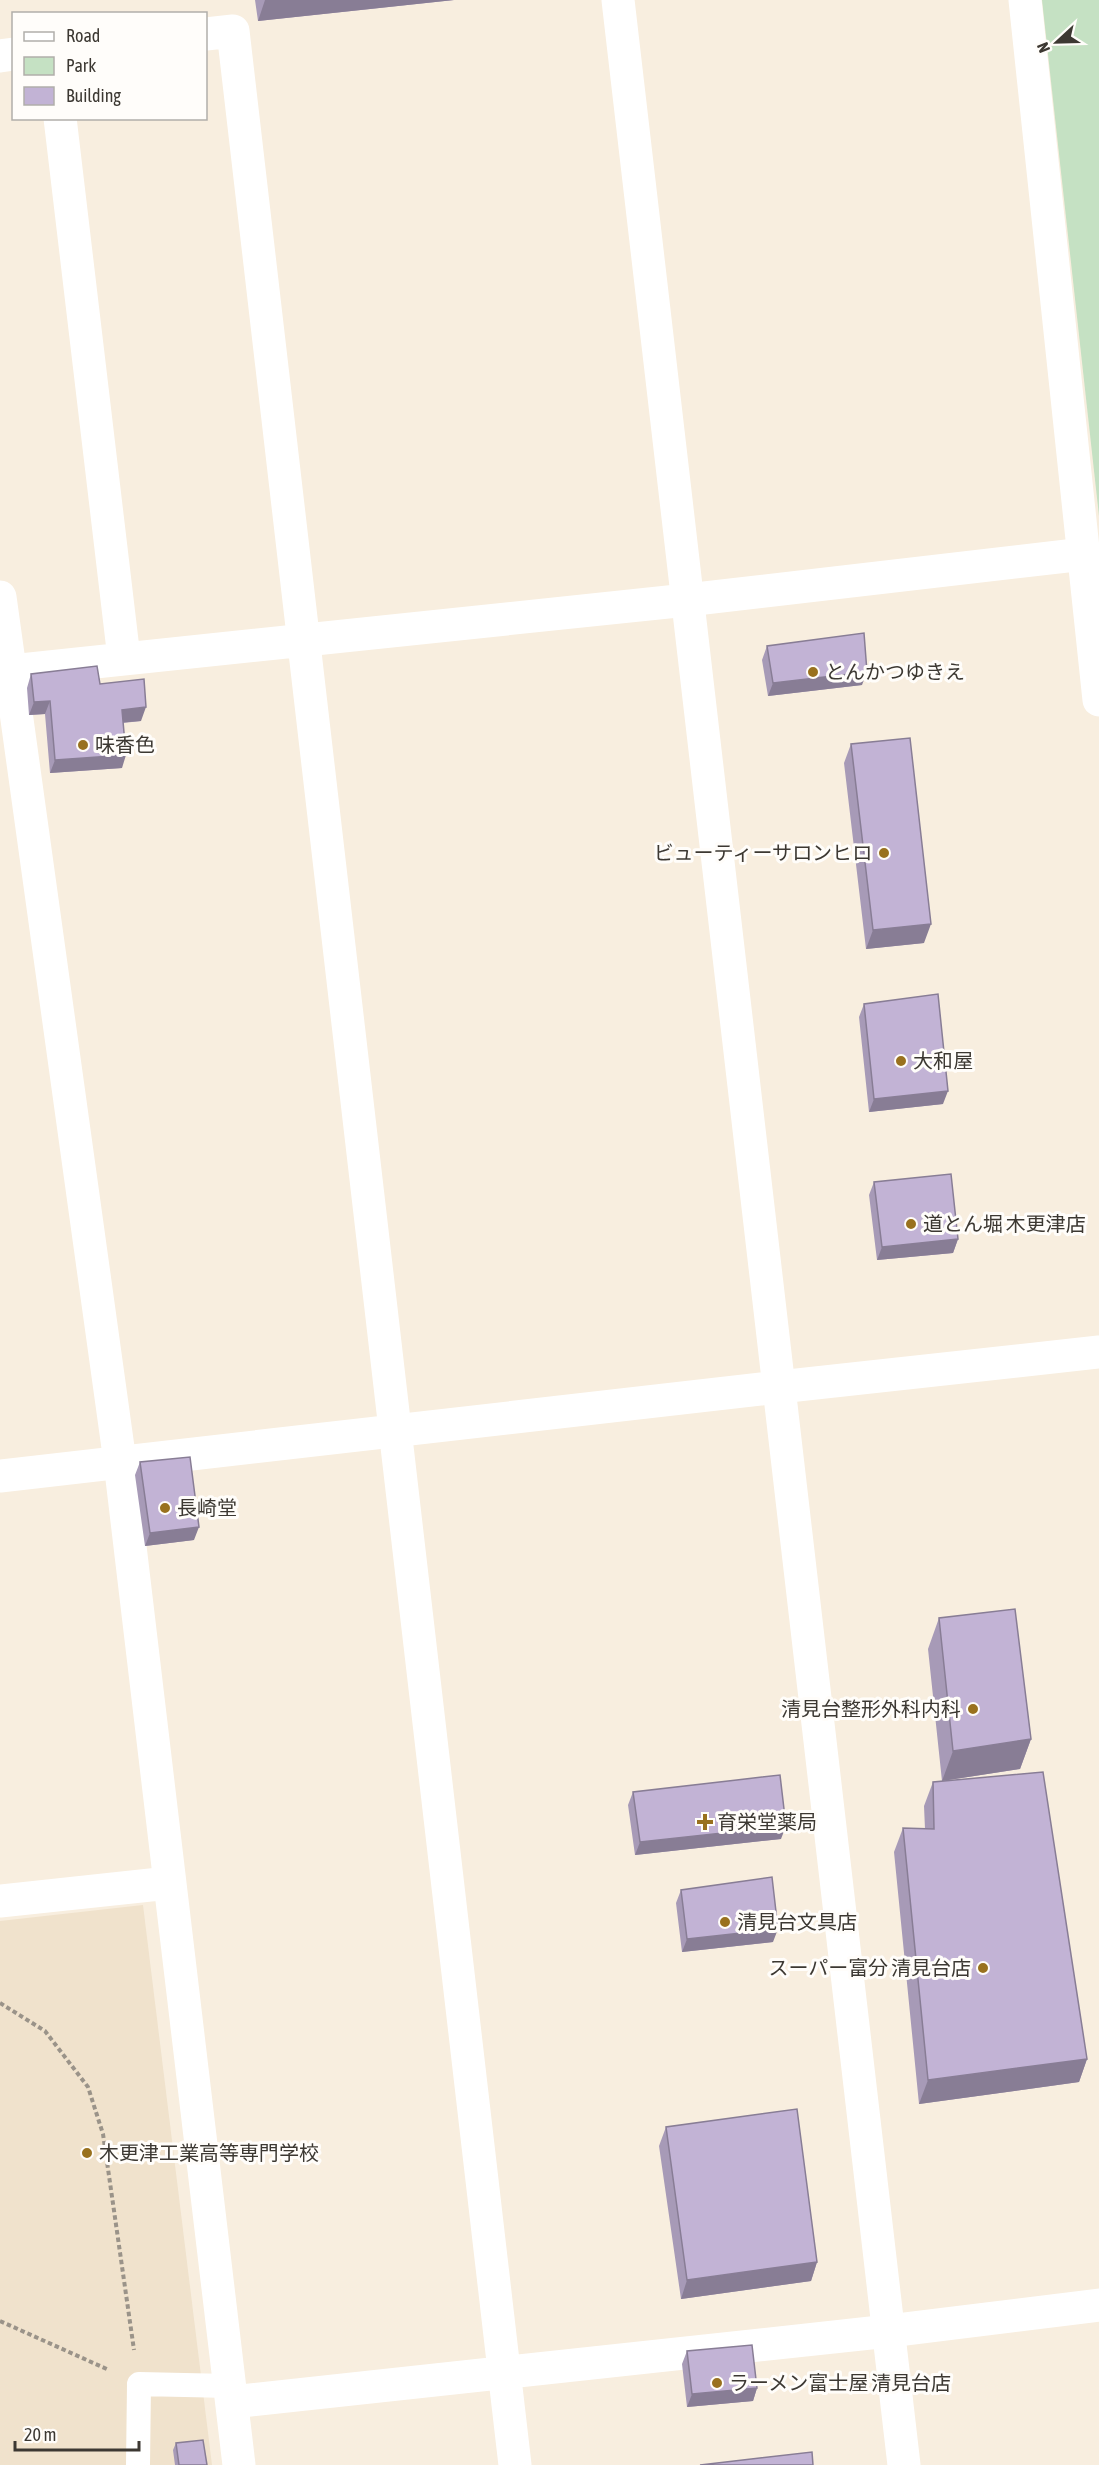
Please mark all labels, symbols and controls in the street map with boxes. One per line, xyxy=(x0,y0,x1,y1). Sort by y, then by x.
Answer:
legend xyxy=(12,12,207,120)
north arrow xyxy=(1027,12,1087,72)
text: Road xyxy=(66,25,100,46)
text: N xyxy=(1033,40,1053,55)
text: Park xyxy=(66,55,96,76)
text: Building xyxy=(66,85,121,106)
place label: とんかつゆきえ xyxy=(825,660,965,683)
marker: とんかつゆきえ xyxy=(806,665,820,679)
place label: 味香色 xyxy=(95,733,155,756)
marker: 味香色 xyxy=(76,738,90,752)
place label: ビューティーサロンヒロ xyxy=(654,841,872,864)
marker: ビューティーサロンヒロ xyxy=(877,846,891,860)
place label: 大和屋 xyxy=(913,1049,973,1072)
marker: 大和屋 xyxy=(894,1054,908,1068)
place label: 道とん堀 木更津店 xyxy=(923,1212,1086,1235)
marker: 道とん堀 木更津店 xyxy=(904,1217,918,1231)
place label: 長崎堂 xyxy=(177,1496,237,1519)
marker: 長崎堂 xyxy=(158,1501,172,1515)
place label: 清見台整形外科内科 xyxy=(781,1697,961,1720)
marker: 清見台整形外科内科 xyxy=(966,1702,980,1716)
place label: 育栄堂薬局 xyxy=(717,1810,817,1833)
marker: 育栄堂薬局 xyxy=(698,1815,712,1829)
place label: 清見台文具店 xyxy=(737,1910,857,1933)
marker: 清見台文具店 xyxy=(718,1915,732,1929)
place label: スーパー富分 清見台店 xyxy=(768,1956,971,1979)
marker: スーパー富分 清見台店 xyxy=(976,1961,990,1975)
place label: 木更津工業高等専門学校 xyxy=(99,2141,319,2164)
marker: 木更津工業高等専門学校 xyxy=(80,2146,94,2160)
place label: ラーメン富士屋 清見台店 xyxy=(729,2371,951,2394)
marker: ラーメン富士屋 清見台店 xyxy=(710,2376,724,2390)
scale bar xyxy=(15,2414,140,2452)
text: 20 m xyxy=(24,2424,56,2445)

